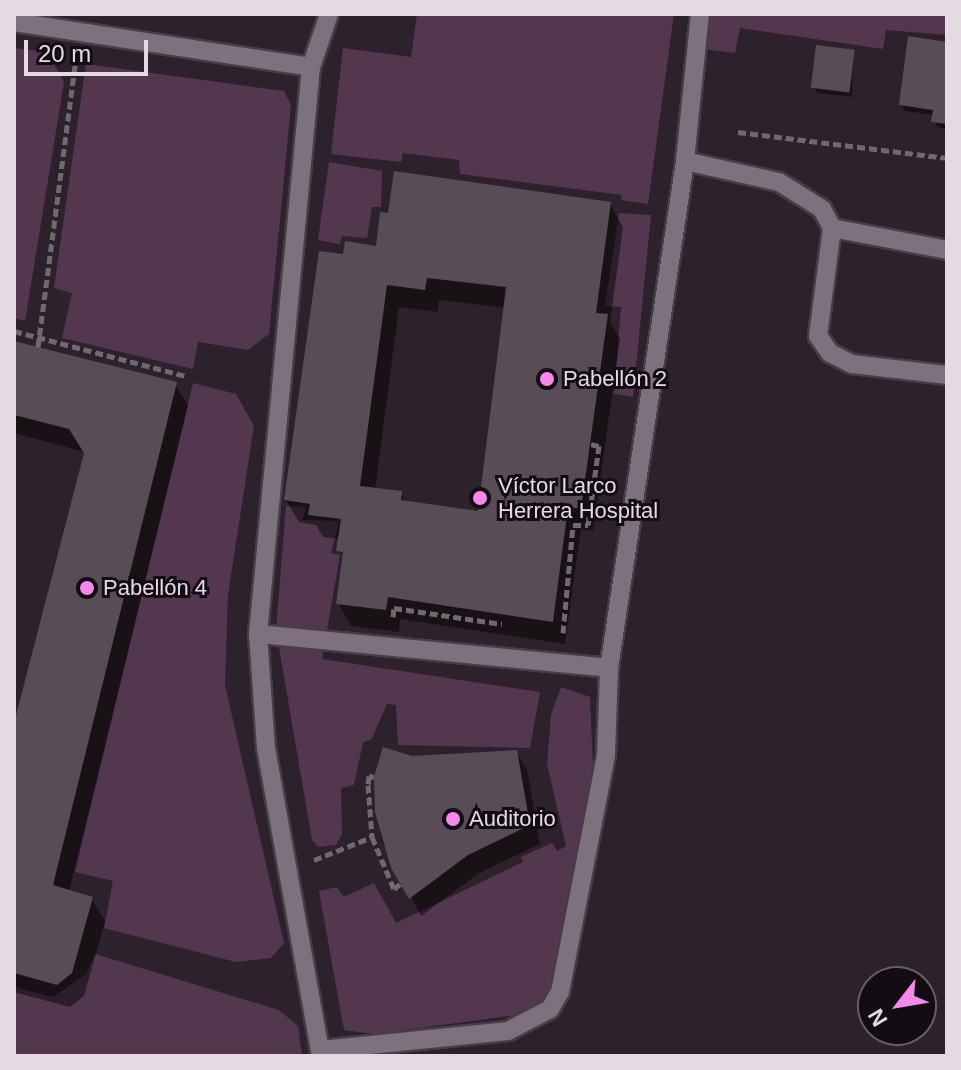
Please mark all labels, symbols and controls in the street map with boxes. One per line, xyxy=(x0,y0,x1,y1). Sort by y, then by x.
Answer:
scale bar xyxy=(28,24,152,74)
text: 20 m xyxy=(38,40,91,67)
place label: Pabellón 2 xyxy=(563,366,667,392)
marker: Pabellón 2 xyxy=(538,370,556,388)
place label: Víctor Larco Herrera Hospital xyxy=(498,472,658,524)
marker: Víctor Larco Herrera Hospital xyxy=(469,487,491,509)
place label: Pabellón 4 xyxy=(103,575,207,601)
marker: Pabellón 4 xyxy=(78,579,96,597)
place label: Auditorio xyxy=(469,806,556,832)
marker: Auditorio xyxy=(444,810,462,828)
north arrow xyxy=(857,966,937,1046)
text: N xyxy=(863,1004,893,1031)

